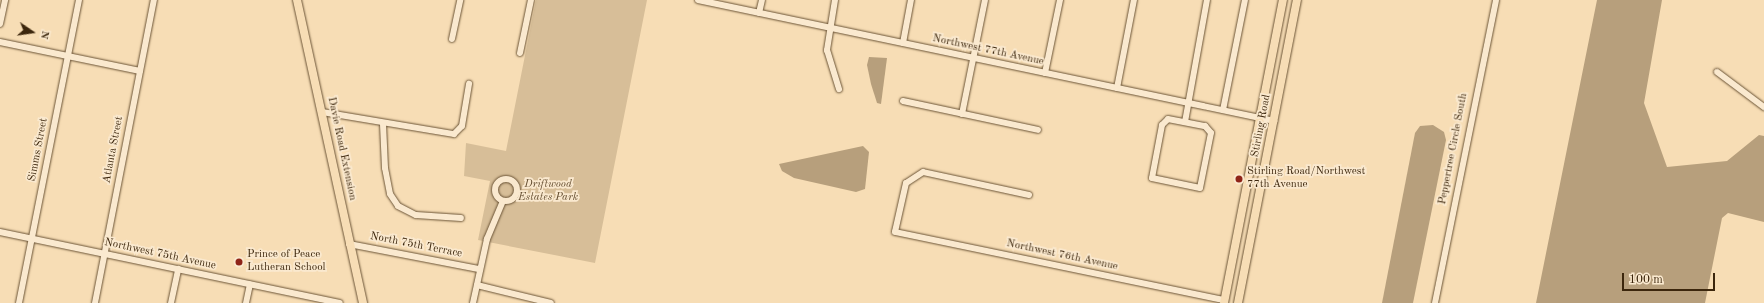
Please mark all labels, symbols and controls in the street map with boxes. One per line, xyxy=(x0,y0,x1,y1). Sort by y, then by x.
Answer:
north arrow xyxy=(12,12,52,52)
text: N xyxy=(38,29,50,40)
street label: Northwest 77th Avenue xyxy=(931,33,1045,69)
street label: Peppertree Circle South xyxy=(1437,92,1471,206)
street label: Stirling Road xyxy=(1249,94,1275,158)
street label: Davie Road Extension xyxy=(324,96,358,202)
street label: Atlanta Street xyxy=(101,115,127,185)
street label: Simms Street xyxy=(26,117,52,183)
place label: Stirling Road/Northwest 77th Avenue xyxy=(1247,166,1365,192)
marker: Stirling Road/Northwest 77th Avenue xyxy=(1234,174,1244,184)
park label: Driftwood Estates Park xyxy=(518,179,578,205)
street label: North 75th Terrace xyxy=(369,231,463,261)
street label: Northwest 75th Avenue xyxy=(103,237,217,273)
street label: Northwest 76th Avenue xyxy=(1005,238,1119,274)
place label: Prince of Peace Lutheran School xyxy=(247,249,326,275)
marker: Prince of Peace Lutheran School xyxy=(234,257,244,267)
scale bar xyxy=(1624,265,1717,291)
text: 100 m xyxy=(1629,274,1663,286)

